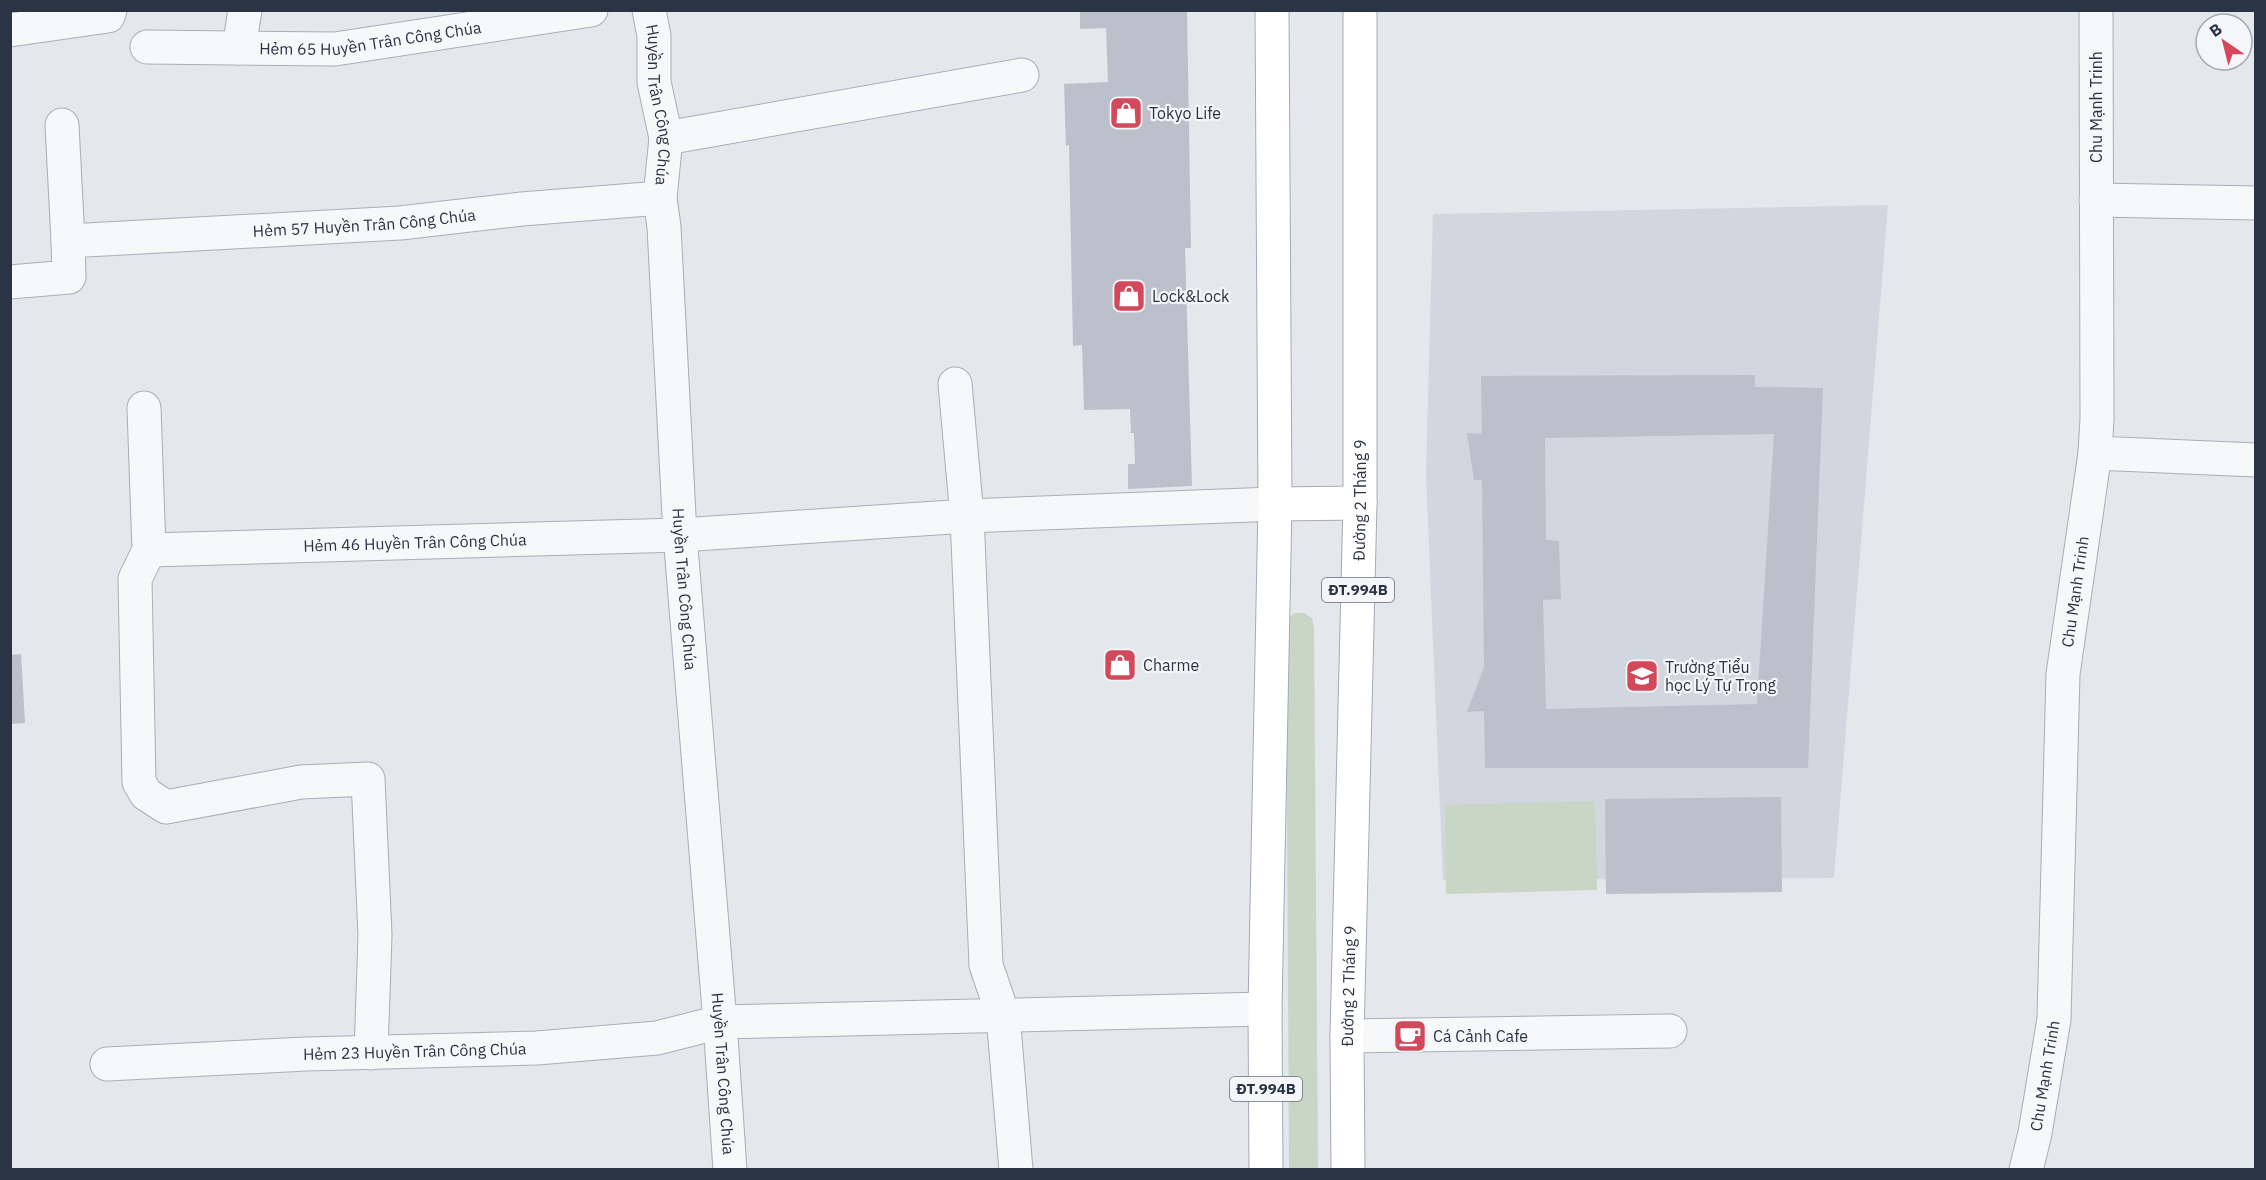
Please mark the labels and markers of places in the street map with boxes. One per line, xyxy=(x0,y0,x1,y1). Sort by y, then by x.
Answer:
shop icon: Tokyo Life xyxy=(1108,95,1144,131)
place label: Tokyo Life xyxy=(1149,103,1221,123)
shop icon: Lock&Lock xyxy=(1111,278,1147,314)
place label: Lock&Lock xyxy=(1152,286,1230,306)
shop icon: Charme xyxy=(1102,647,1138,683)
place label: Charme xyxy=(1143,655,1199,675)
place label: Trường Tiểu học Lý Tự Trọng xyxy=(1665,657,1776,695)
school or university icon: Trường Tiểu học Lý Tự Trọng xyxy=(1624,658,1660,694)
cafe icon: Cá Cảnh Cafe xyxy=(1392,1018,1428,1054)
place label: Cá Cảnh Cafe xyxy=(1433,1026,1528,1046)

